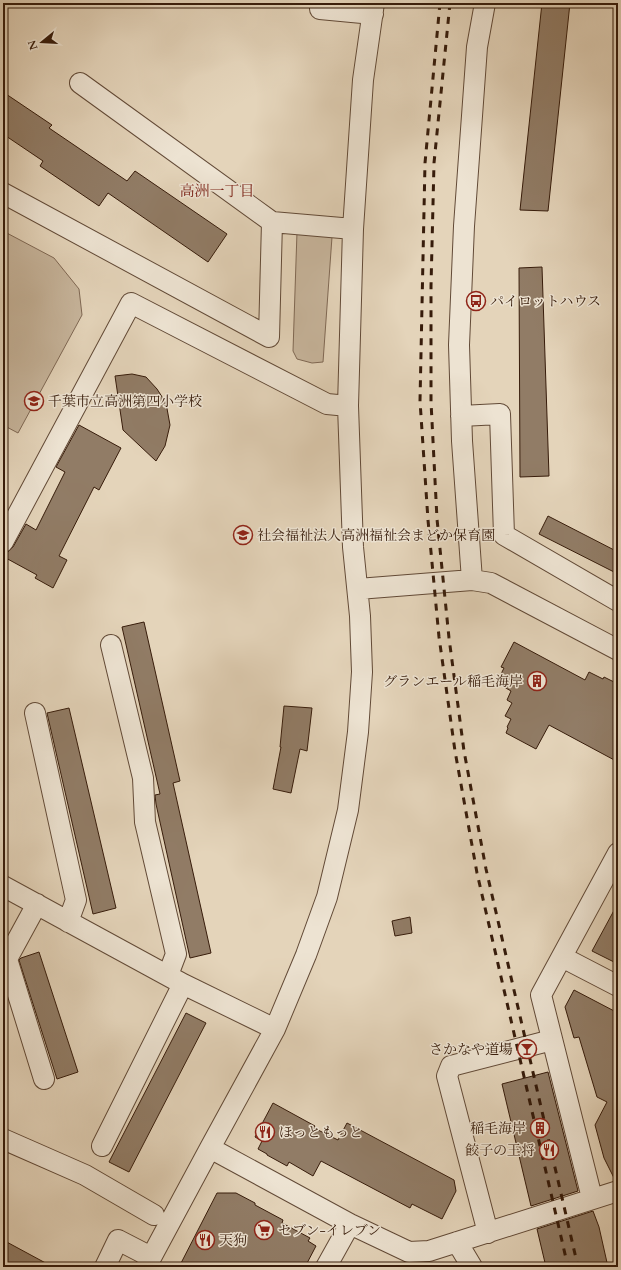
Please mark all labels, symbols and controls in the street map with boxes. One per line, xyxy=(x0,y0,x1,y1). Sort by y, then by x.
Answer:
north arrow xyxy=(22,22,62,62)
text: N xyxy=(24,38,42,52)
district label: 高洲一丁目 xyxy=(179,181,255,201)
bus stop icon: パイロットハウス xyxy=(465,290,487,312)
place label: パイロットハウス xyxy=(490,292,601,311)
school or university icon: 千葉市立高洲第四小学校 xyxy=(23,390,45,412)
place label: 千葉市立高洲第四小学校 xyxy=(48,392,202,411)
school or university icon: 社会福祉法人高洲福祉会まどか保育園 xyxy=(232,524,254,546)
place label: 社会福祉法人高洲福祉会まどか保育園 xyxy=(257,526,495,545)
building icon: グランエール稲毛海岸 xyxy=(526,670,548,692)
place label: グランエール稲毛海岸 xyxy=(383,672,523,691)
bar icon: さかなや道場 xyxy=(516,1038,538,1060)
place label: さかなや道場 xyxy=(429,1040,513,1059)
building icon: 稲毛海岸 xyxy=(529,1117,551,1139)
place label: 稲毛海岸 xyxy=(470,1119,526,1138)
restaurant icon: ほっともっと xyxy=(254,1121,276,1143)
place label: ほっともっと xyxy=(279,1123,363,1142)
restaurant icon: 餃子の王将 xyxy=(538,1139,560,1161)
place label: 餃子の王将 xyxy=(465,1141,535,1160)
supermarket icon: セブン-イレブン xyxy=(253,1219,275,1241)
place label: セブン-イレブン xyxy=(278,1221,381,1240)
restaurant icon: 天狗 xyxy=(194,1229,216,1251)
place label: 天狗 xyxy=(219,1231,247,1250)

